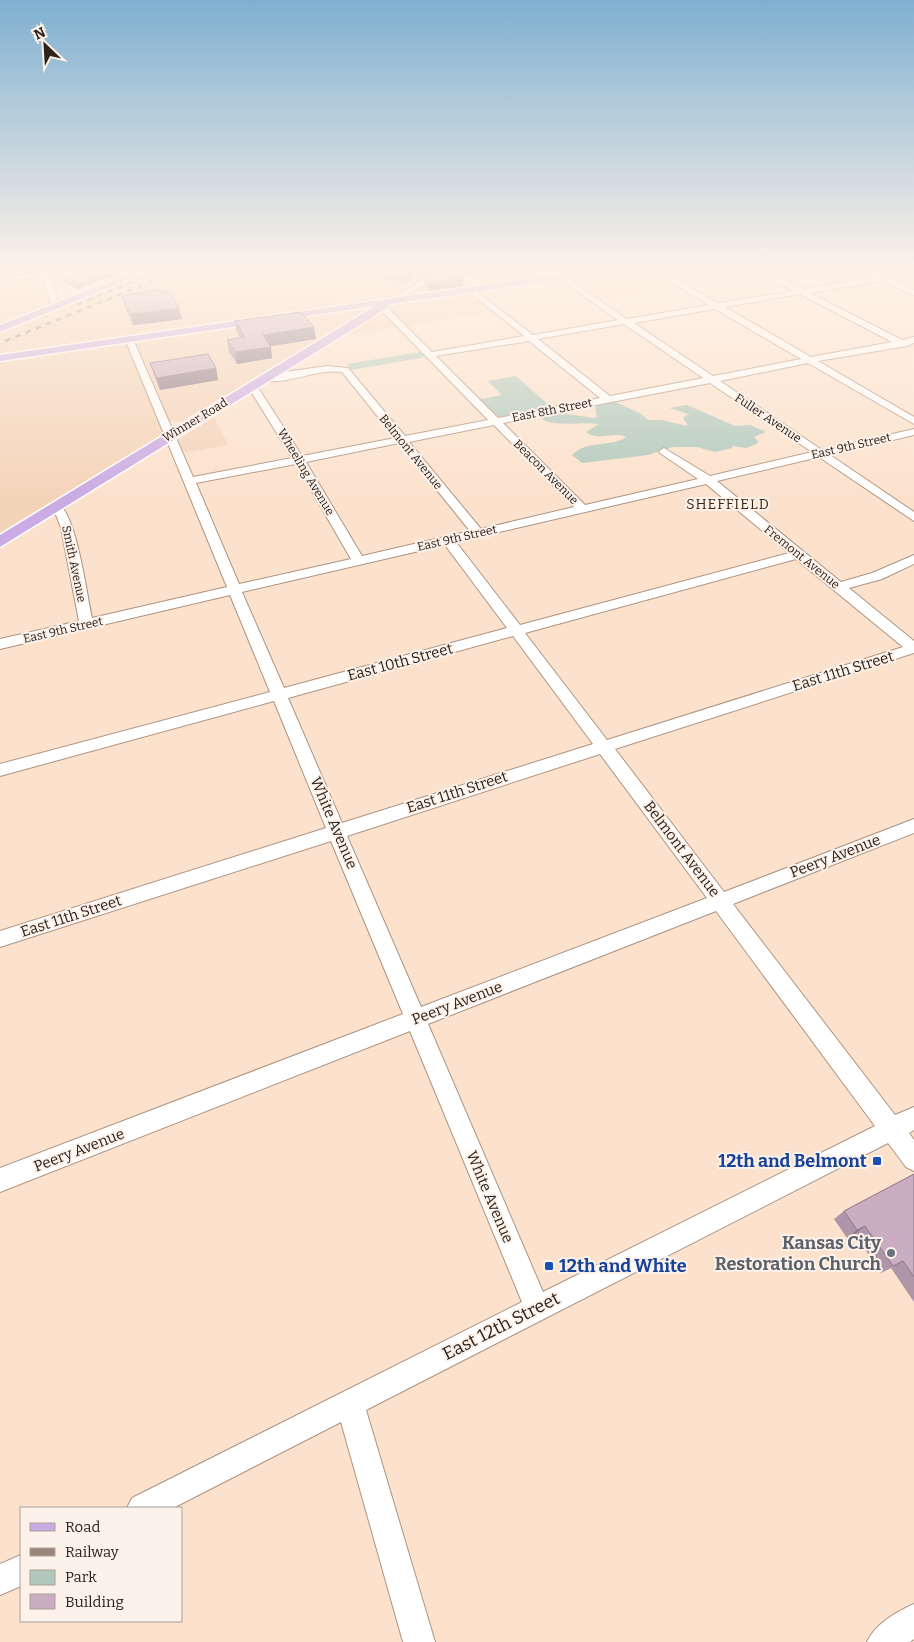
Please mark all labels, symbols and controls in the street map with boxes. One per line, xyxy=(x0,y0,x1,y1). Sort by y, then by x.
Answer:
north arrow xyxy=(20,20,70,70)
text: N xyxy=(31,24,48,44)
street label: Fuller Avenue xyxy=(732,391,804,445)
street label: Winner Road xyxy=(160,395,230,445)
street label: East 8th Street xyxy=(511,395,594,425)
street label: Belmont Avenue xyxy=(376,412,446,492)
street label: Wheeling Avenue xyxy=(275,426,337,518)
street label: East 9th Street xyxy=(810,430,893,462)
street label: Beacon Avenue xyxy=(511,437,581,507)
district label: SHEFFIELD xyxy=(686,496,770,513)
street label: East 9th Street xyxy=(416,522,499,554)
street label: Fremont Avenue xyxy=(761,522,843,592)
street label: Smith Avenue xyxy=(59,524,89,604)
street label: East 9th Street xyxy=(22,614,105,646)
street label: East 10th Street xyxy=(345,639,455,685)
street label: East 11th Street xyxy=(790,647,896,695)
street label: East 11th Street xyxy=(404,767,510,817)
street label: White Avenue xyxy=(307,774,361,872)
street label: Belmont Avenue xyxy=(640,797,724,901)
street label: Peery Avenue xyxy=(787,830,883,882)
street label: East 11th Street xyxy=(18,891,124,941)
street label: Peery Avenue xyxy=(409,977,505,1029)
street label: Peery Avenue xyxy=(31,1124,127,1176)
street label: White Avenue xyxy=(463,1148,517,1246)
place label: 12th and Belmont xyxy=(718,1150,867,1172)
marker: 12th and Belmont xyxy=(871,1155,883,1167)
place label: Kansas City Restoration Church xyxy=(715,1232,882,1275)
marker: Kansas City Restoration Church xyxy=(885,1247,897,1259)
place label: 12th and White xyxy=(559,1255,687,1277)
marker: 12th and White xyxy=(543,1260,555,1272)
street label: East 12th Street xyxy=(439,1287,564,1365)
legend xyxy=(20,1507,182,1622)
text: Road xyxy=(65,1518,100,1536)
text: Railway xyxy=(65,1543,119,1561)
text: Park xyxy=(65,1568,97,1586)
text: Building xyxy=(65,1593,124,1611)

